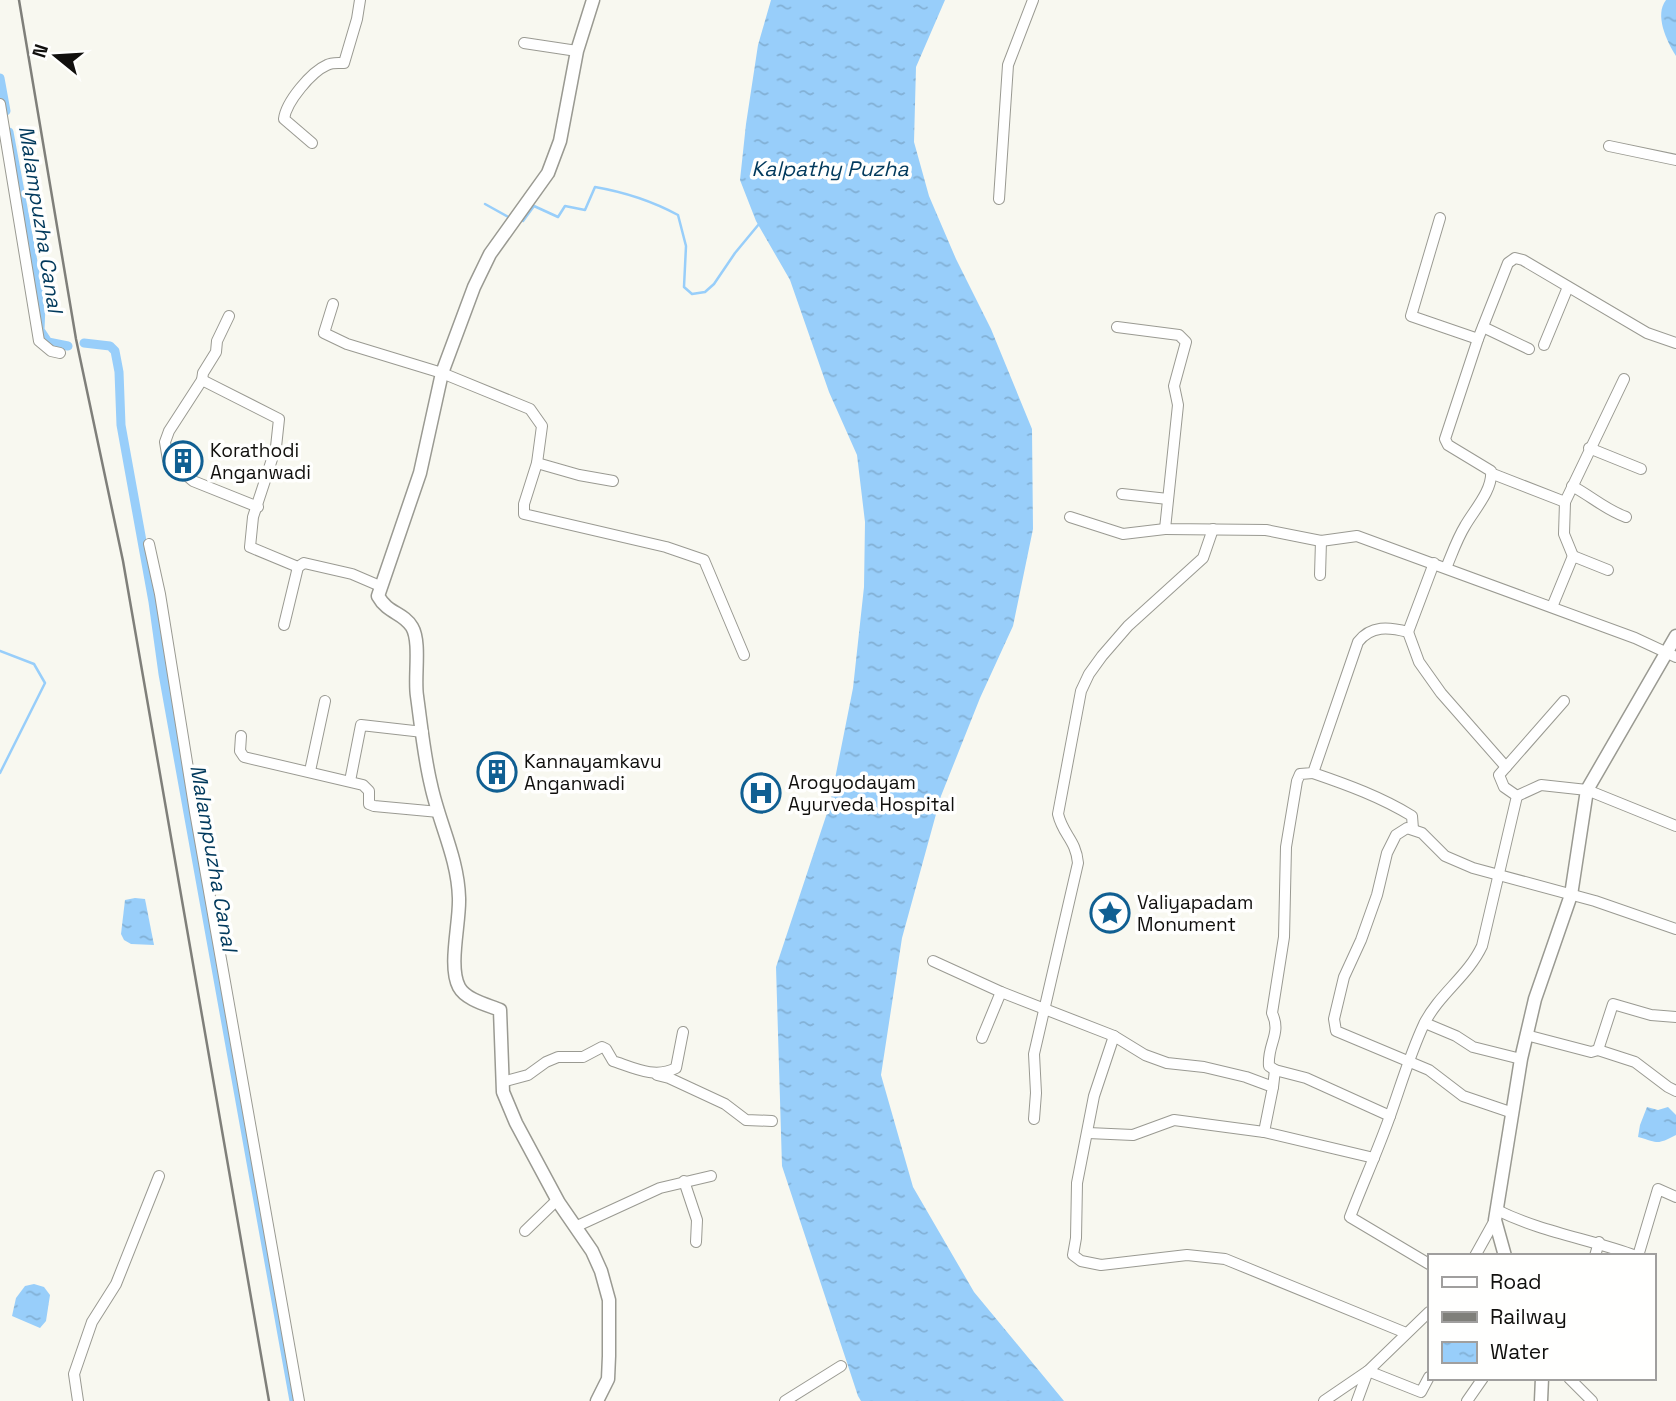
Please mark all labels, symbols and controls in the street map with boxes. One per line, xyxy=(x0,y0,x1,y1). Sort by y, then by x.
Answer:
north arrow xyxy=(21,21,91,91)
text: N xyxy=(26,41,54,61)
water label: Malampuzha Canal xyxy=(13,124,70,317)
water label: Kalpathy Puzha xyxy=(752,155,909,182)
place label: Korathodi Anganwadi xyxy=(210,438,311,485)
building icon: Korathodi Anganwadi xyxy=(162,440,204,482)
place label: Kannayamkavu Anganwadi xyxy=(524,749,662,796)
building icon: Kannayamkavu Anganwadi xyxy=(476,751,518,793)
water label: Malampuzha Canal xyxy=(184,763,244,956)
place label: Arogyodayam Ayurveda Hospital xyxy=(788,770,955,817)
hospital icon: Arogyodayam Ayurveda Hospital xyxy=(740,772,782,814)
place label: Valiyapadam Monument xyxy=(1137,890,1253,937)
place icon: Valiyapadam Monument xyxy=(1089,892,1131,934)
legend xyxy=(1428,1254,1655,1380)
text: Road xyxy=(1490,1268,1542,1295)
text: Railway xyxy=(1490,1303,1567,1330)
text: Water xyxy=(1490,1338,1549,1365)

